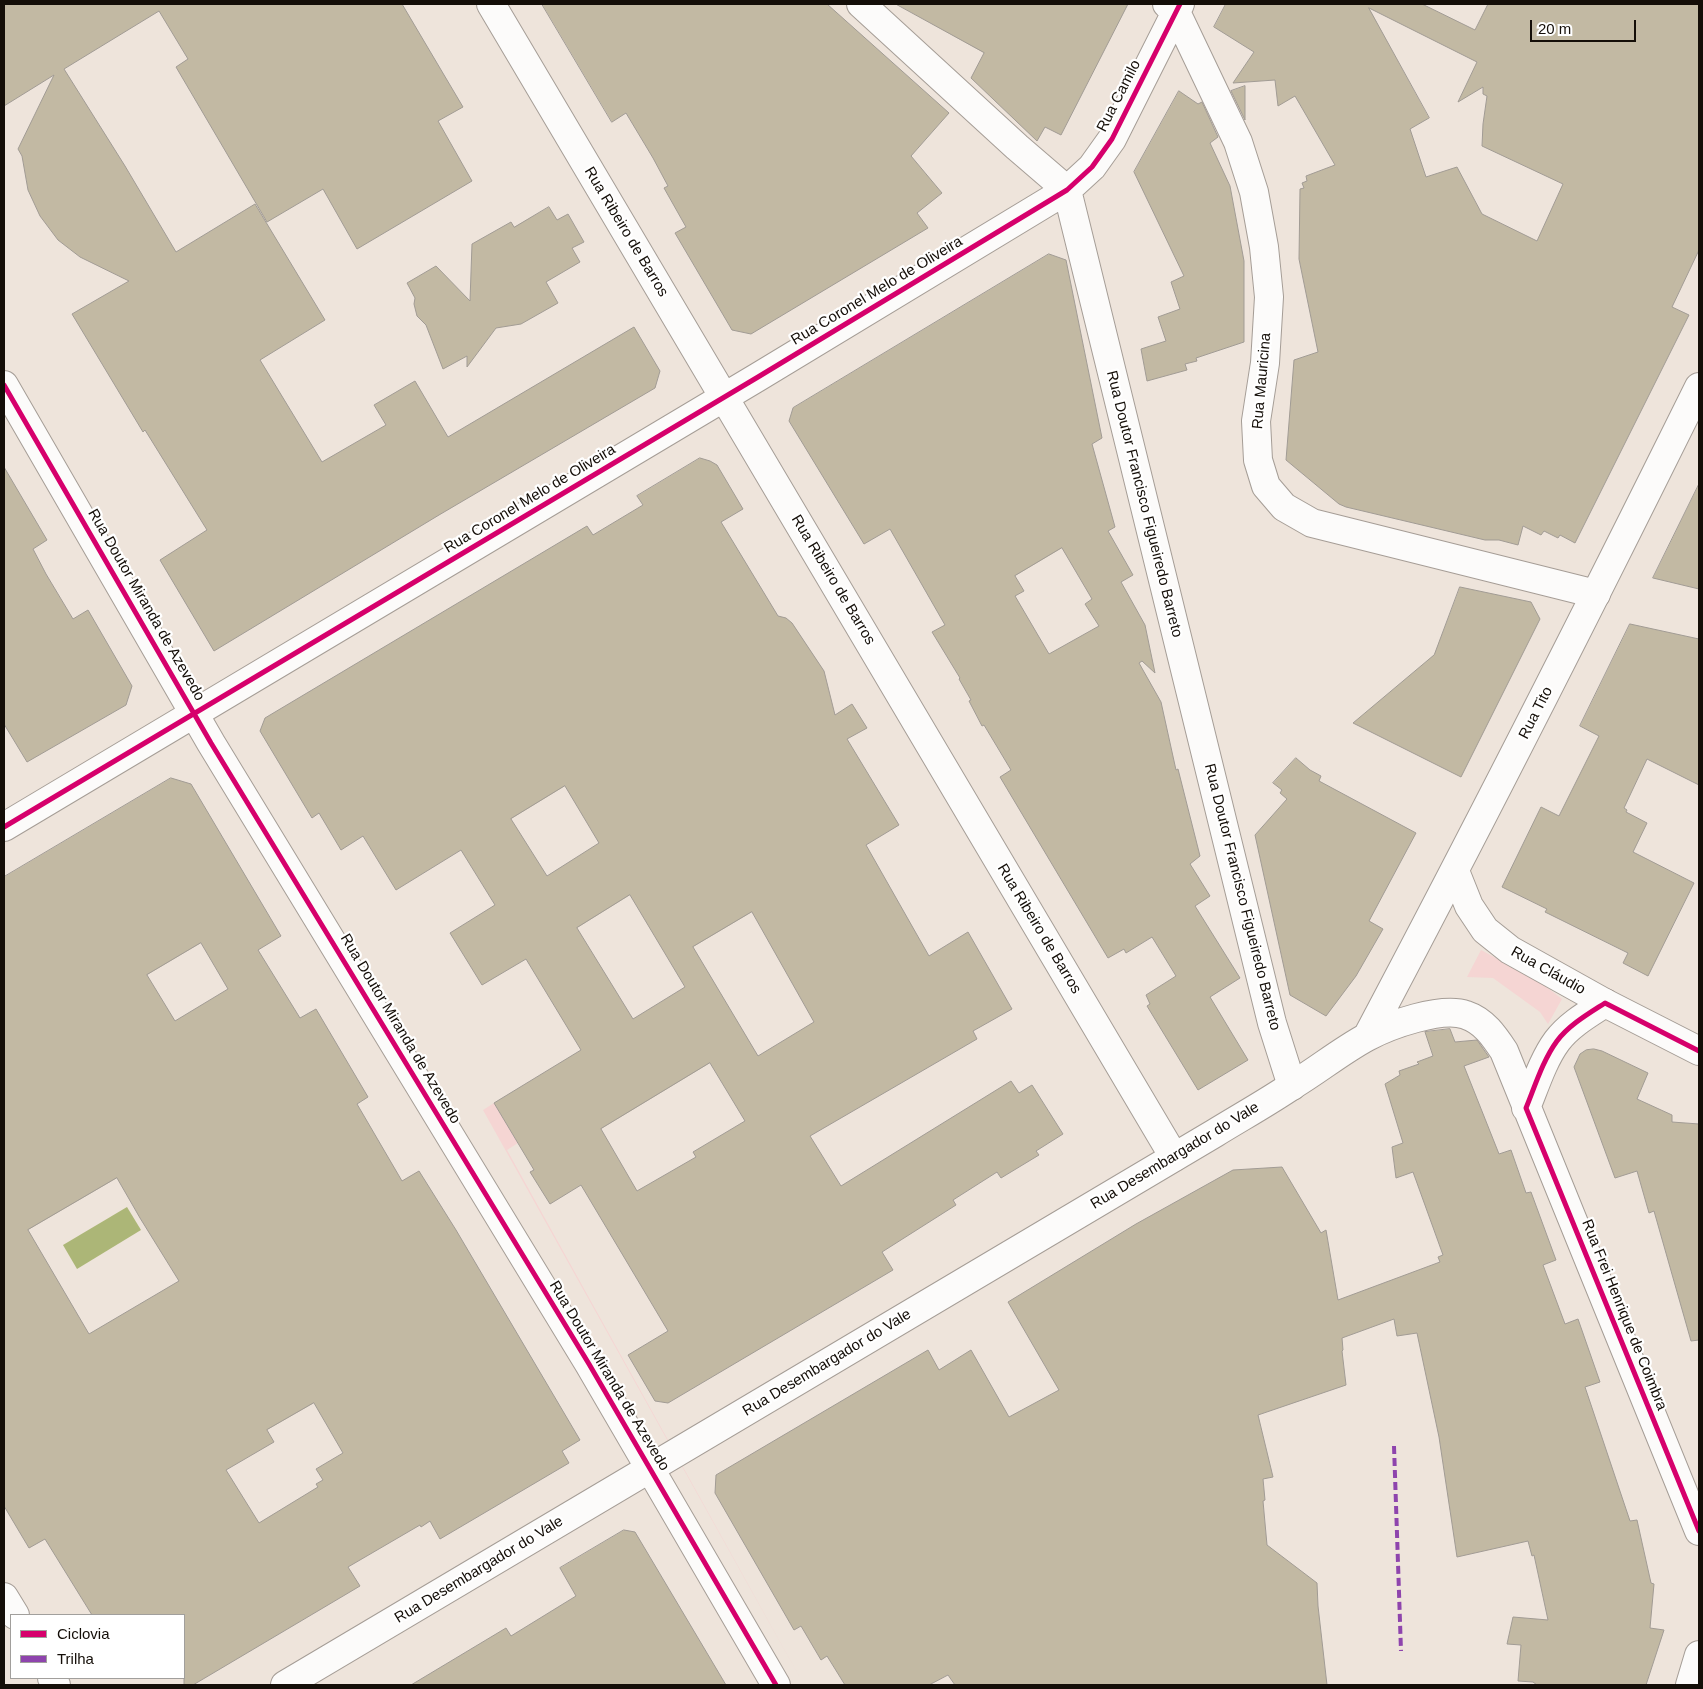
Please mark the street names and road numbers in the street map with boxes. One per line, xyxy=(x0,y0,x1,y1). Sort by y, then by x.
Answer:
street label: Rua Camilo xyxy=(1093,57,1145,135)
street label: Rua Ribeiro de Barros xyxy=(580,164,672,300)
street label: Rua Coronel Melo de Oliveira xyxy=(788,233,966,349)
street label: Rua Mauricina xyxy=(1249,332,1275,430)
street label: Rua Doutor Francisco Figueiredo Barreto xyxy=(1102,369,1186,639)
street label: Rua Coronel Melo de Oliveira xyxy=(441,441,619,557)
street label: Rua Doutor Miranda de Azevedo xyxy=(84,506,208,704)
street label: Rua Ribeiro de Barros xyxy=(787,512,879,648)
street label: Rua Tito xyxy=(1515,684,1557,742)
street label: Rua Doutor Francisco Figueiredo Barreto xyxy=(1200,762,1284,1032)
street label: Rua Ribeiro de Barros xyxy=(993,861,1085,997)
street label: Rua Doutor Miranda de Azevedo xyxy=(336,931,464,1127)
street label: Rua Cláudio xyxy=(1508,943,1588,999)
street label: Rua Desembargador do Vale xyxy=(1088,1099,1262,1213)
street label: Rua Frei Henrique de Coimbra xyxy=(1577,1217,1671,1413)
street label: Rua Doutor Miranda de Azevedo xyxy=(545,1278,673,1474)
street label: Rua Desembargador do Vale xyxy=(740,1306,914,1420)
street label: Rua Desembargador do Vale xyxy=(392,1513,566,1627)

